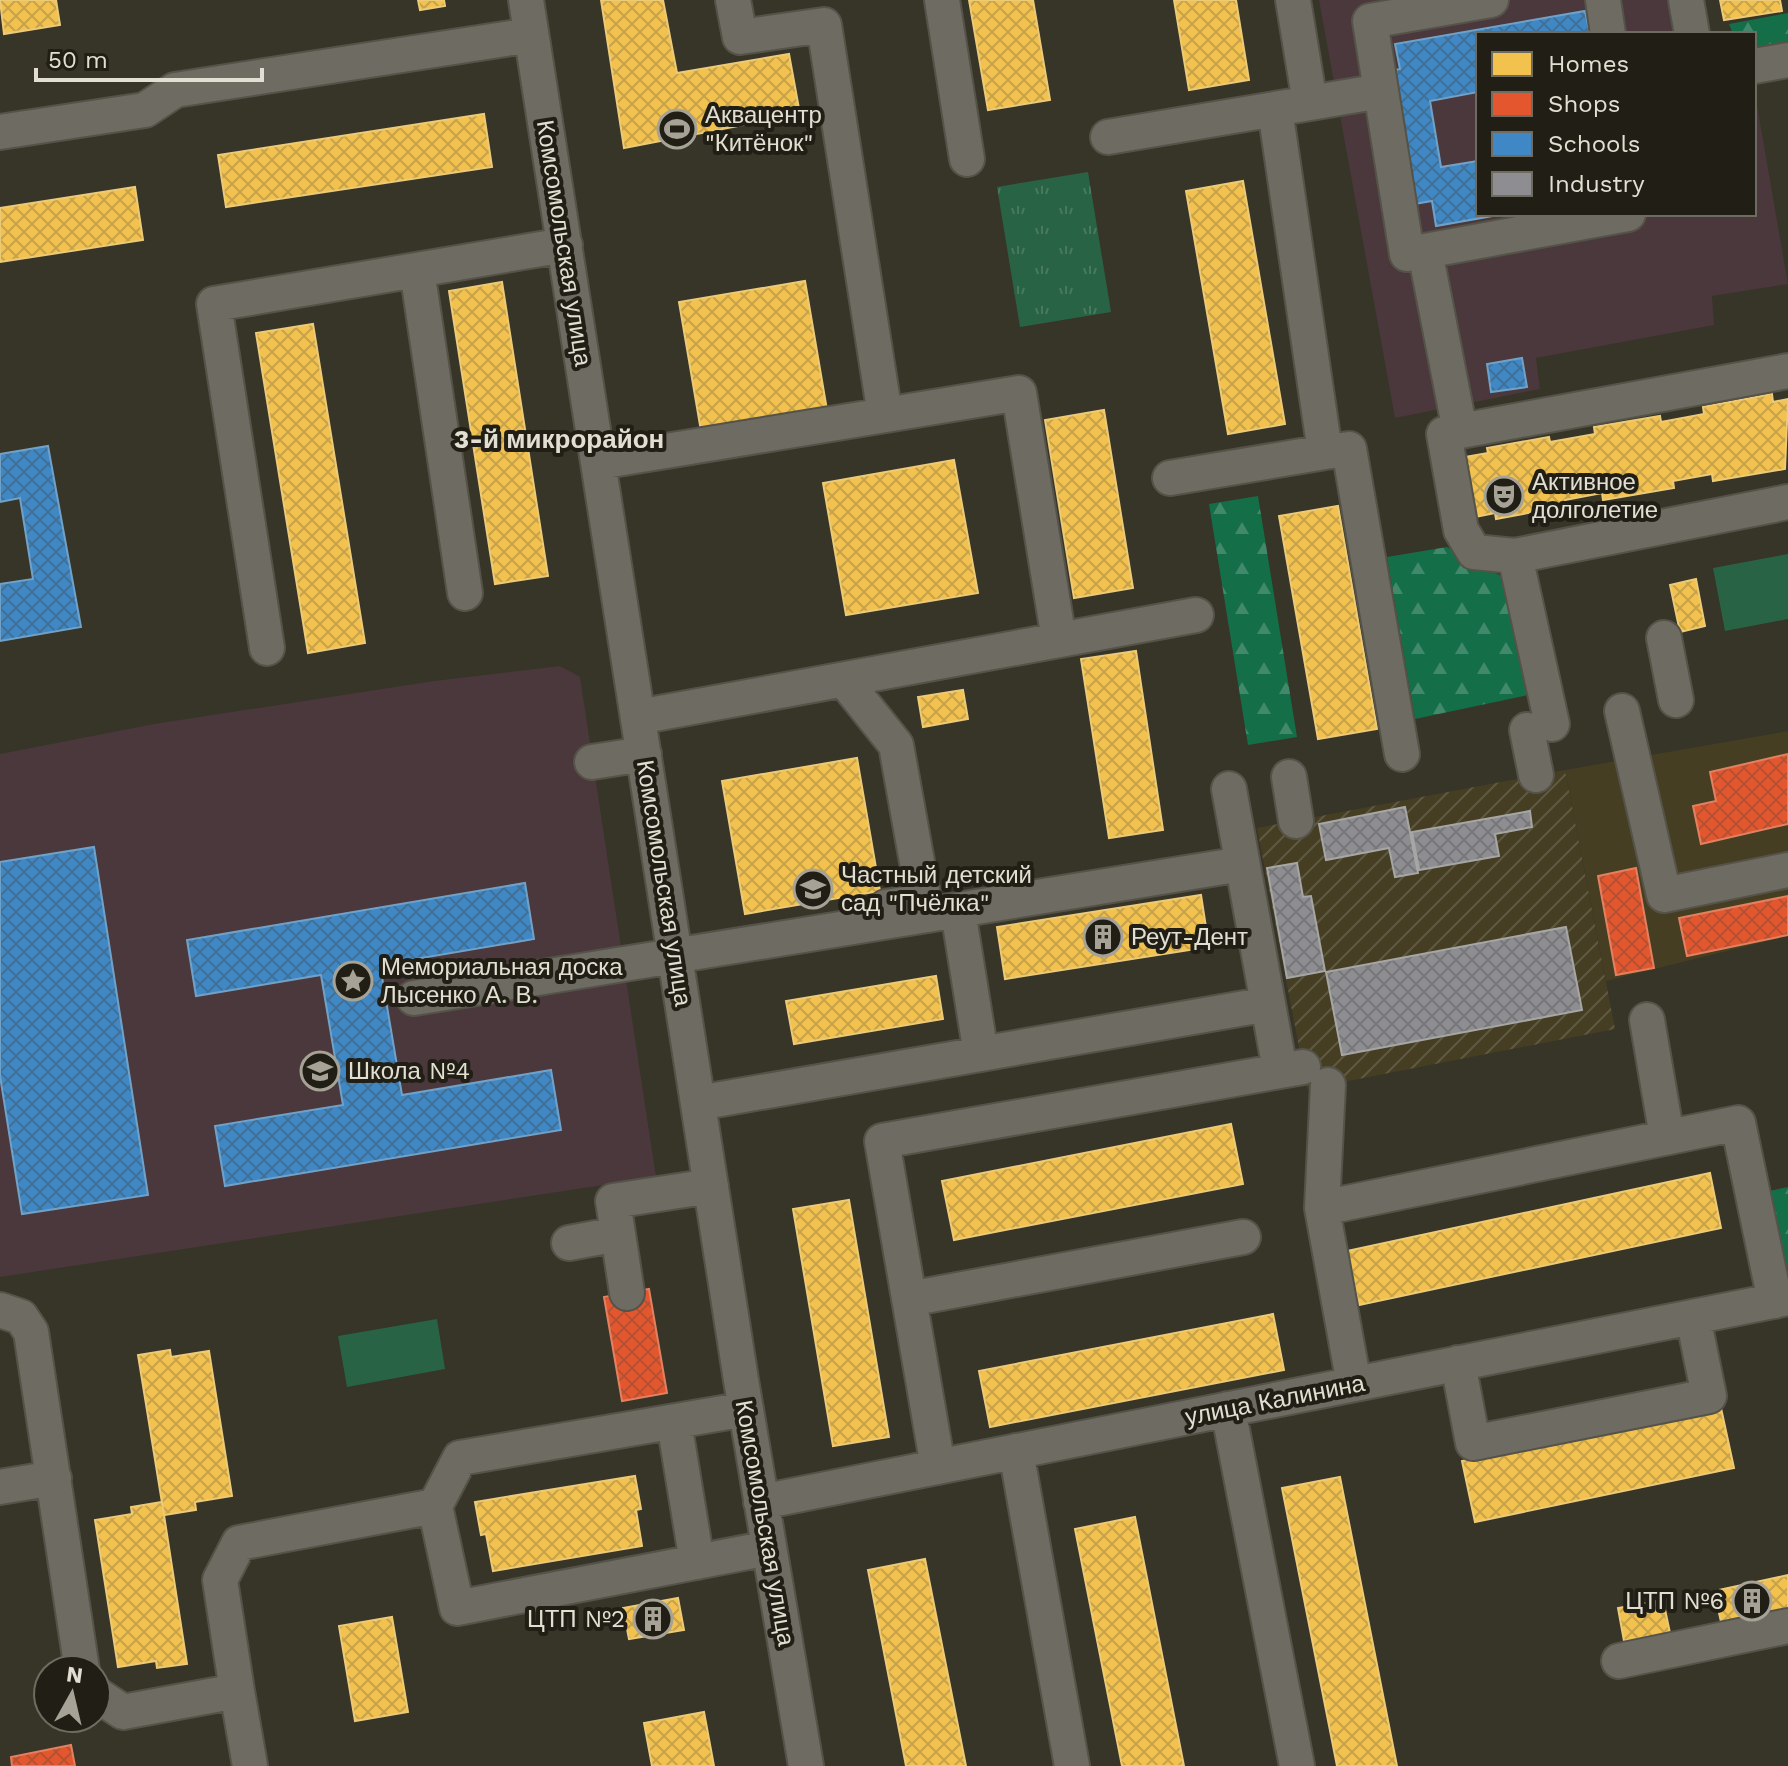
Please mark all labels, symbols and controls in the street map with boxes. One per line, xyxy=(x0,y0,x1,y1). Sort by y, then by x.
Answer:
scale bar xyxy=(36,32,262,82)
legend xyxy=(1476,32,1756,216)
text: 50 m xyxy=(48,46,108,74)
text: Homes xyxy=(1548,50,1629,78)
text: Shops xyxy=(1548,90,1620,118)
place label: Аквацентр "Китёнок" xyxy=(705,101,822,157)
sports icon: Аквацентр "Китёнок" xyxy=(656,108,698,150)
street label: Комсомольская улица xyxy=(531,118,597,369)
text: Schools xyxy=(1548,130,1640,158)
text: Industry xyxy=(1548,170,1645,198)
district label: 3-й микрорайон xyxy=(454,424,664,454)
place label: Активное долголетие xyxy=(1532,468,1658,524)
theatre icon: Активное долголетие xyxy=(1483,475,1525,517)
street label: Комсомольская улица xyxy=(631,758,697,1009)
place label: Частный детский сад "Пчёлка" xyxy=(841,861,1032,917)
school or university icon: Частный детский сад "Пчёлка" xyxy=(792,868,834,910)
building icon: Реут-Дент xyxy=(1082,916,1124,958)
place label: Реут-Дент xyxy=(1131,923,1248,951)
place label: Мемориальная доска Лысенко А. В. xyxy=(381,953,623,1009)
place icon: Мемориальная доска Лысенко А. В. xyxy=(332,960,374,1002)
school or university icon: Школа №4 xyxy=(299,1050,341,1092)
place label: Школа №4 xyxy=(348,1057,470,1085)
street label: улица Калинина xyxy=(1183,1369,1368,1431)
street label: Комсомольская улица xyxy=(730,1398,801,1649)
building icon: ЦТП №6 xyxy=(1731,1580,1773,1622)
place label: ЦТП №6 xyxy=(1625,1587,1724,1615)
building icon: ЦТП №2 xyxy=(632,1598,674,1640)
place label: ЦТП №2 xyxy=(527,1605,625,1633)
north arrow xyxy=(32,1654,112,1734)
text: N xyxy=(65,1661,85,1688)

